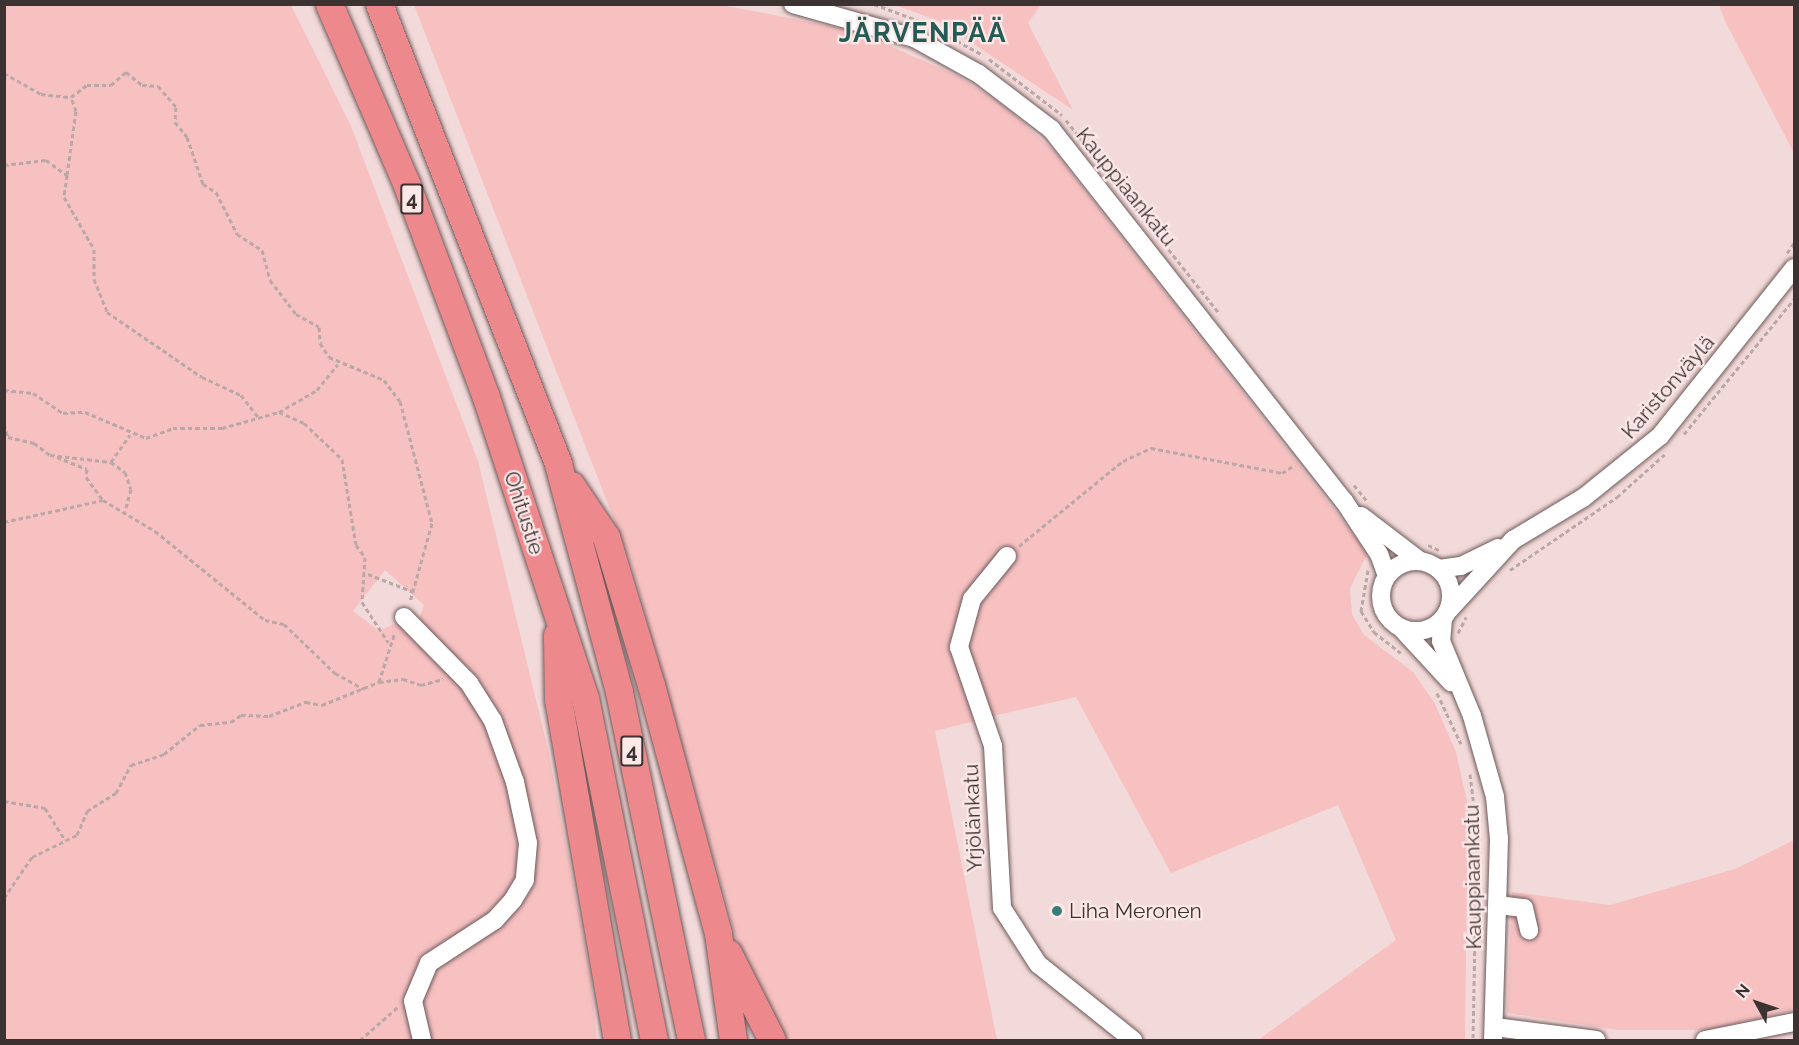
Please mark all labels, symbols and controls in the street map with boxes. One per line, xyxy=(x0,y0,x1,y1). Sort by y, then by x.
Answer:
district label: JÄRVENPÄÄ xyxy=(839,17,1007,49)
street label: Kauppiaankatu xyxy=(1071,123,1181,251)
road number: 4 xyxy=(400,182,424,216)
street label: Karistonväylä xyxy=(1616,330,1720,444)
street label: Ohitustie xyxy=(499,468,549,558)
road number: 4 xyxy=(620,734,644,768)
street label: Yrjölänkatu xyxy=(959,763,987,873)
street label: Kauppiaankatu xyxy=(1459,804,1487,950)
place label: Liha Meronen xyxy=(1069,898,1202,924)
marker: Liha Meronen xyxy=(1050,904,1064,918)
north arrow xyxy=(1727,973,1787,1033)
text: N xyxy=(1732,980,1754,1002)

